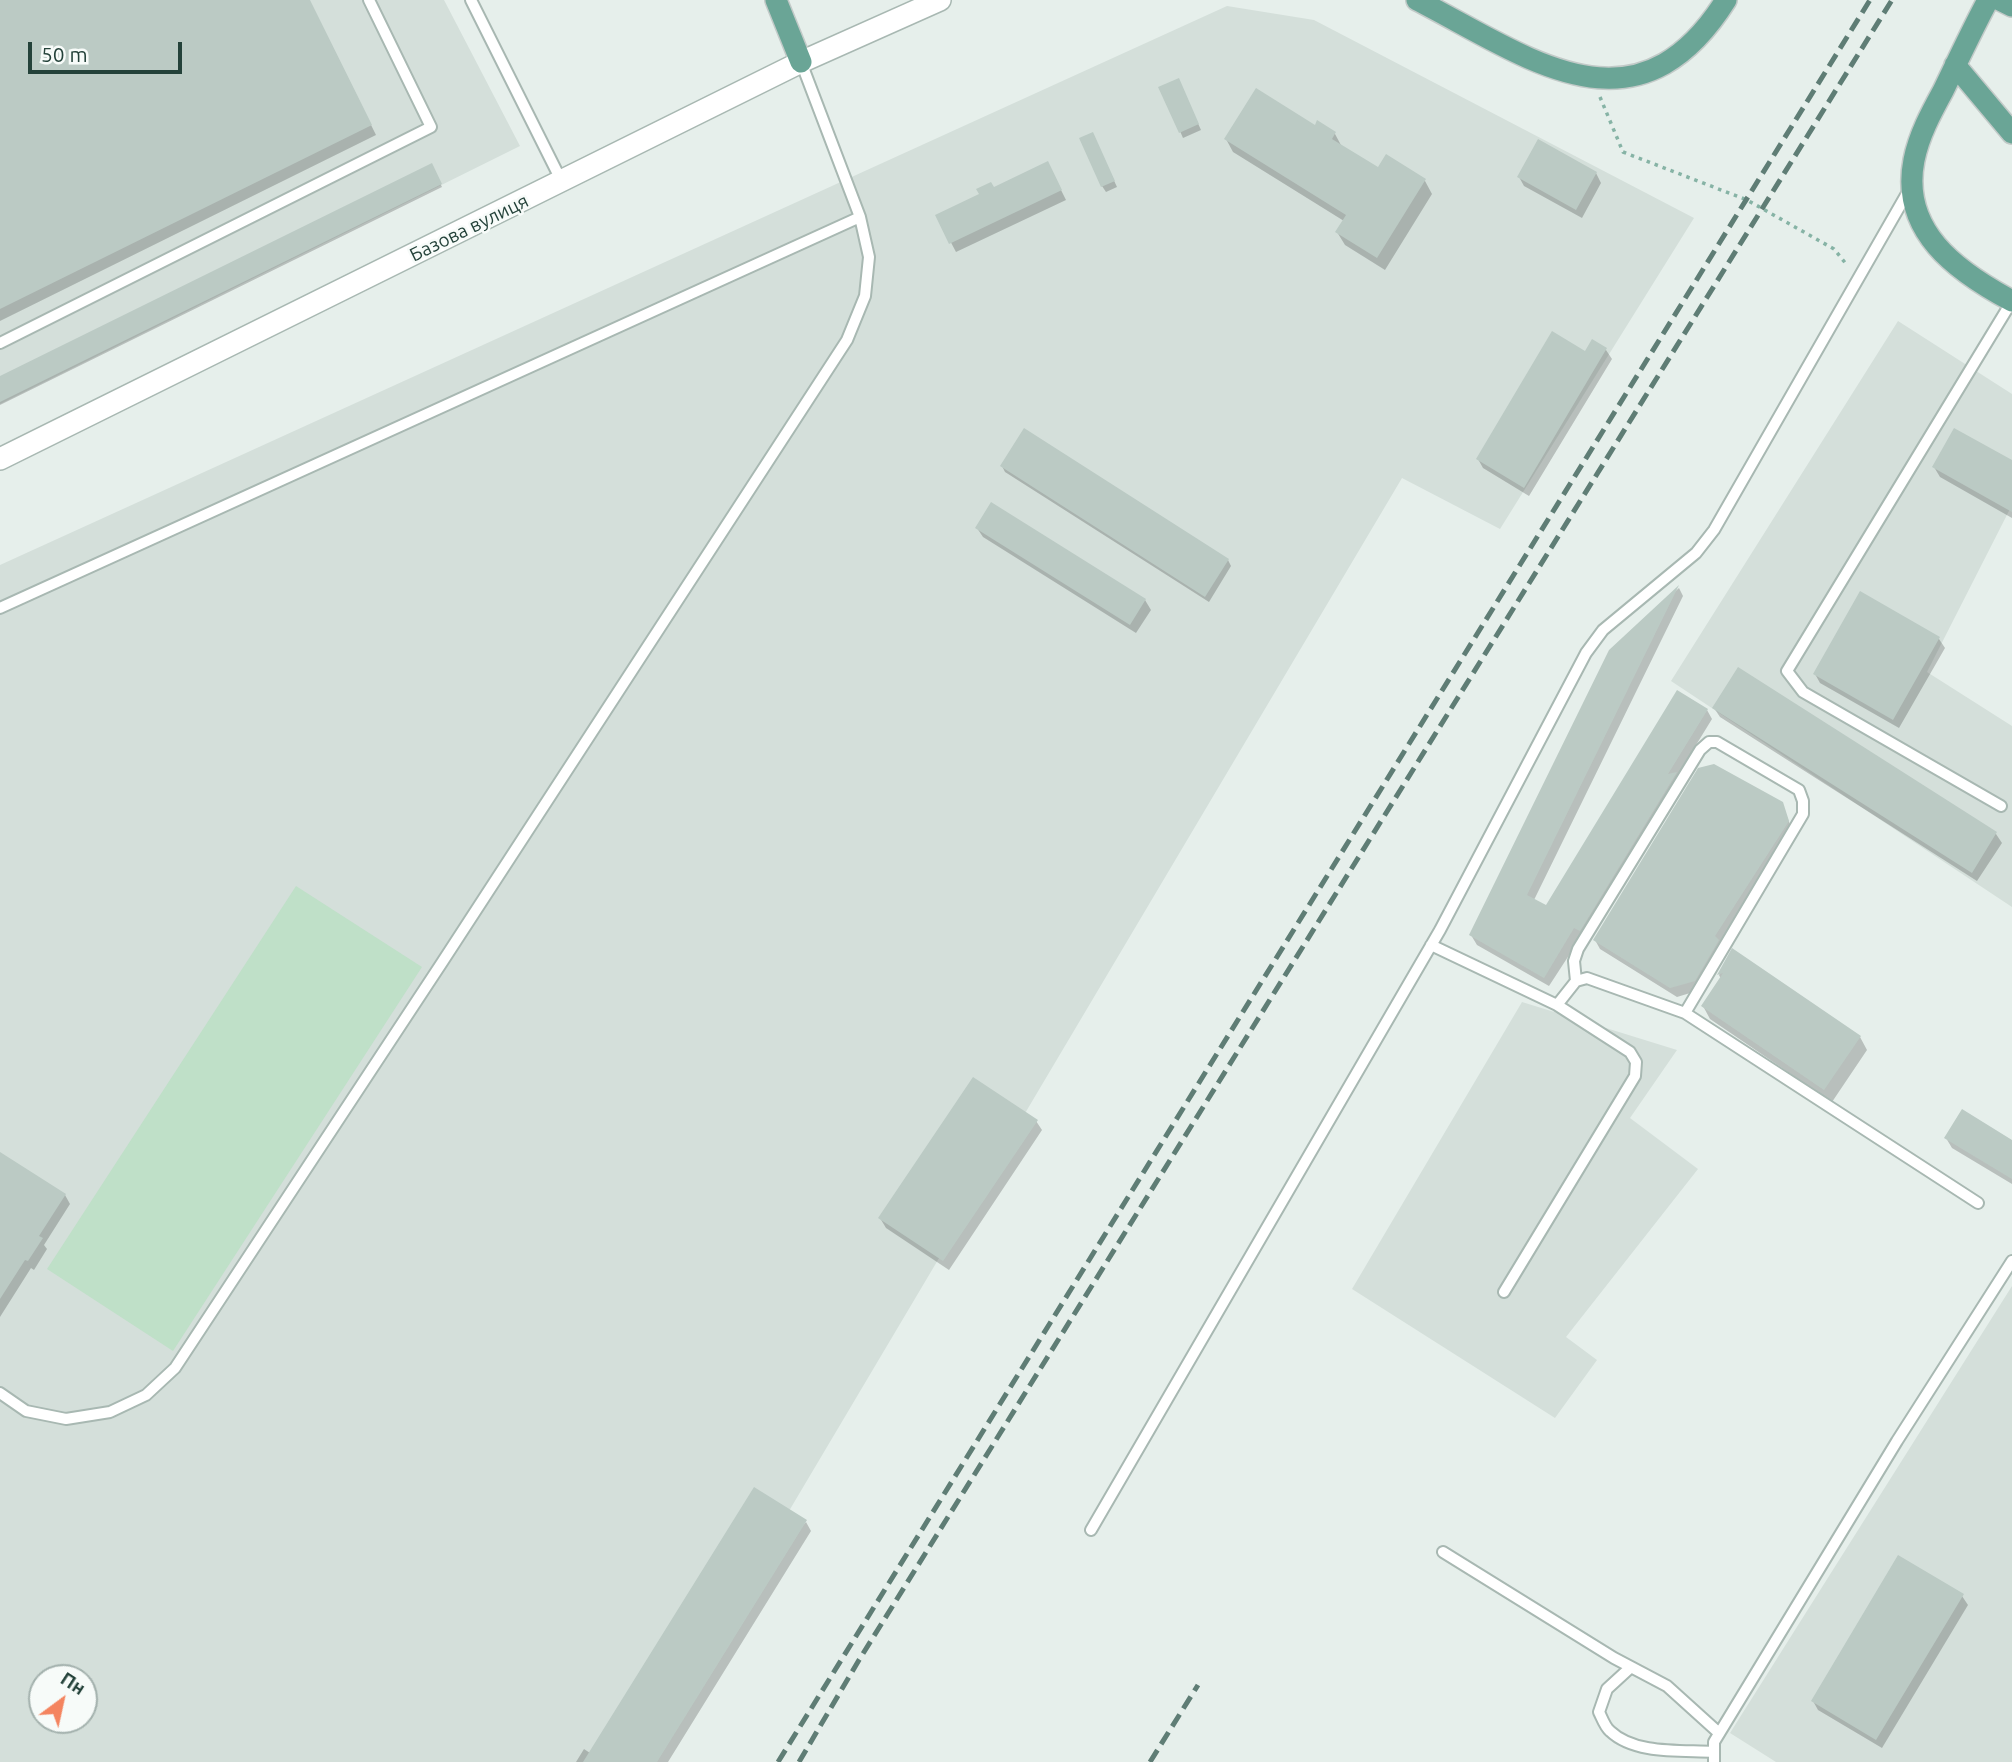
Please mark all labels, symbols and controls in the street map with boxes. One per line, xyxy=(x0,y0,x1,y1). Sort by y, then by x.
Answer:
scale bar xyxy=(32,28,186,72)
text: 50 m xyxy=(41,42,88,66)
street label: Базова вулиця xyxy=(406,189,532,267)
north arrow xyxy=(28,1664,98,1734)
text: Пн xyxy=(57,1667,90,1699)

